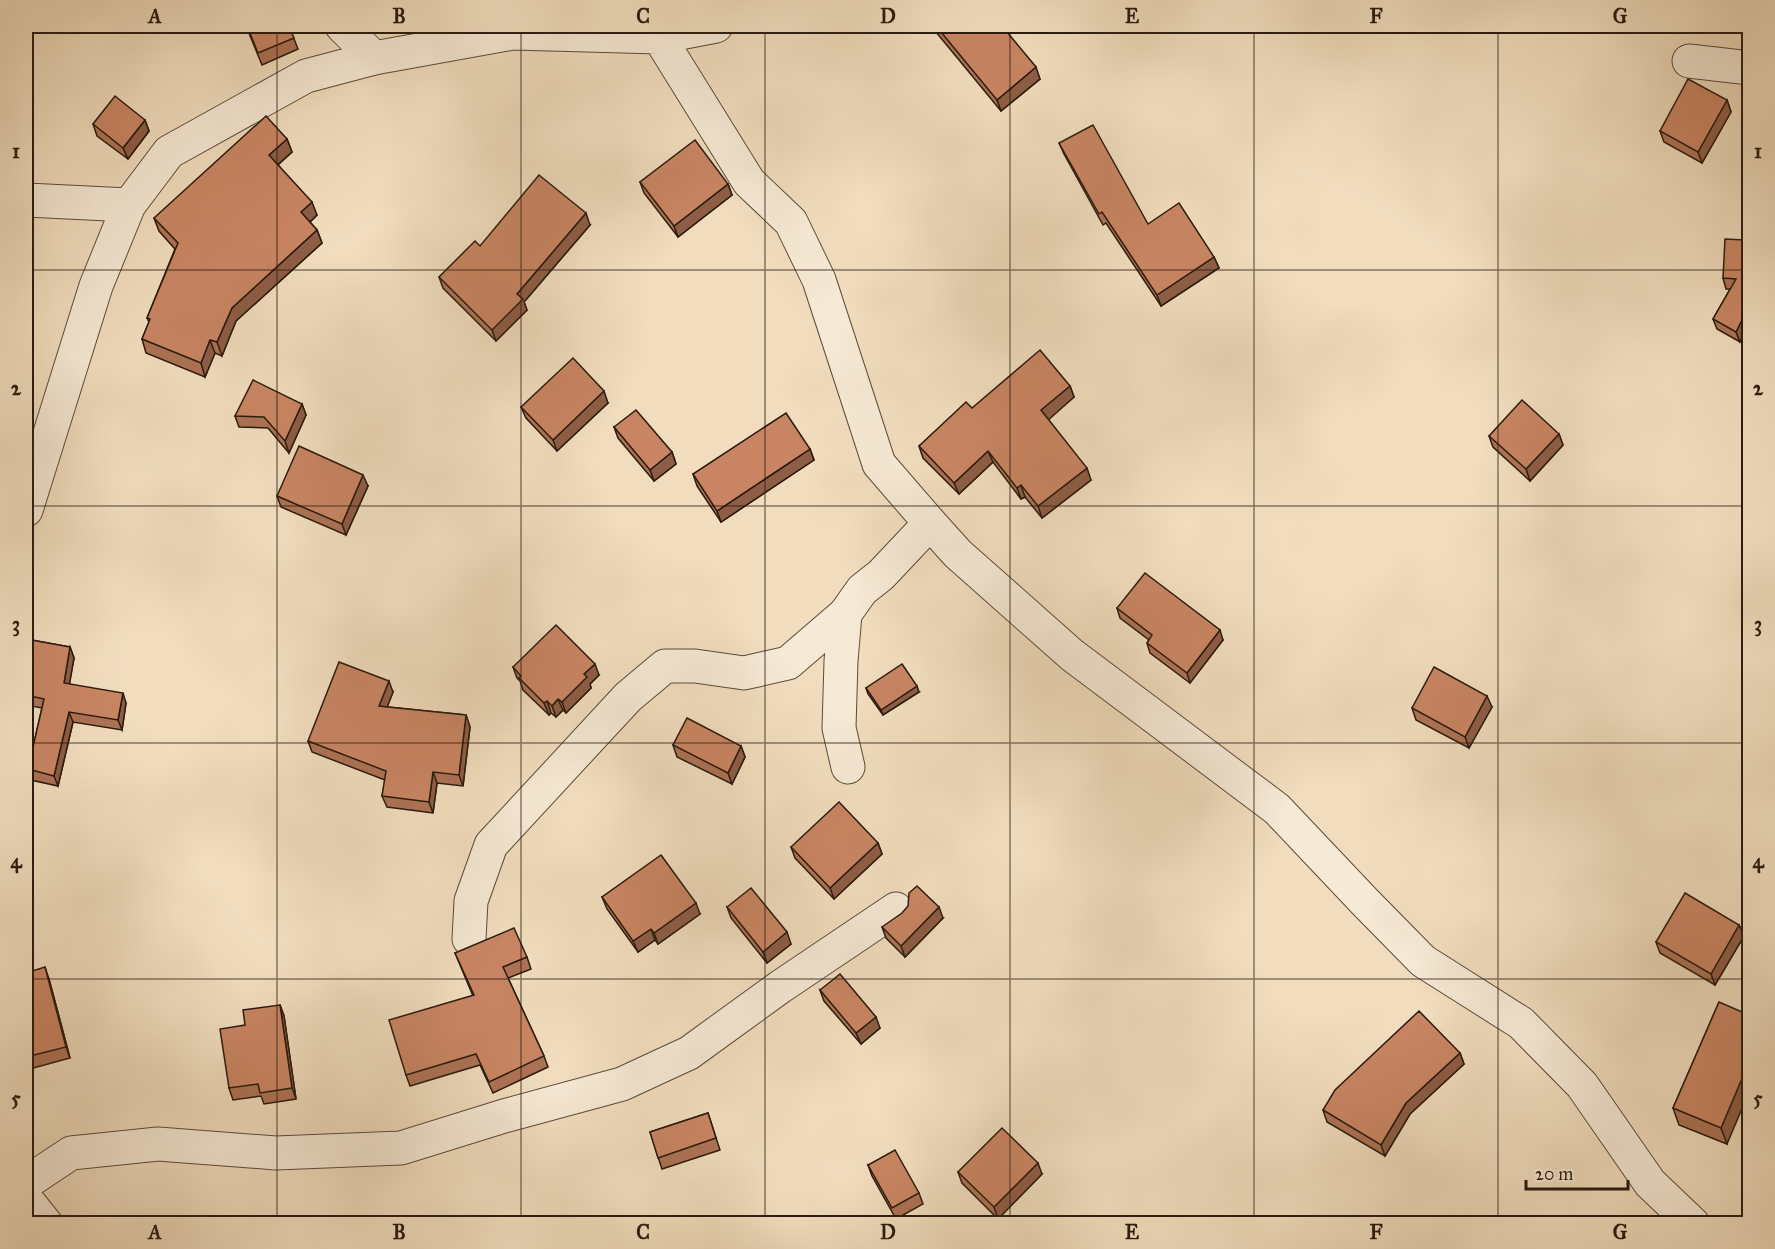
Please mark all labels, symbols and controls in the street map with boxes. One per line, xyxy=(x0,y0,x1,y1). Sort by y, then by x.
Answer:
text: A xyxy=(146,4,162,28)
text: B xyxy=(392,4,406,28)
text: C xyxy=(636,4,650,28)
text: D xyxy=(880,4,896,28)
text: E xyxy=(1125,4,1140,28)
text: F xyxy=(1369,4,1383,28)
text: G xyxy=(1613,4,1628,28)
text: 1 xyxy=(12,139,20,163)
text: 1 xyxy=(1754,139,1762,163)
text: 2 xyxy=(11,376,22,400)
text: 2 xyxy=(1753,376,1764,400)
text: 3 xyxy=(12,612,20,637)
text: 3 xyxy=(1754,612,1762,637)
text: 4 xyxy=(10,849,22,874)
text: 4 xyxy=(1752,849,1764,874)
text: 5 xyxy=(11,1086,21,1110)
text: 5 xyxy=(1753,1086,1763,1110)
scale bar xyxy=(1526,1153,1628,1191)
text: 20 m xyxy=(1535,1163,1573,1185)
text: A xyxy=(146,1220,162,1244)
text: B xyxy=(392,1220,406,1244)
text: C xyxy=(636,1220,650,1244)
text: D xyxy=(880,1220,896,1244)
text: E xyxy=(1125,1220,1140,1244)
text: F xyxy=(1369,1220,1383,1244)
text: G xyxy=(1613,1220,1628,1244)

